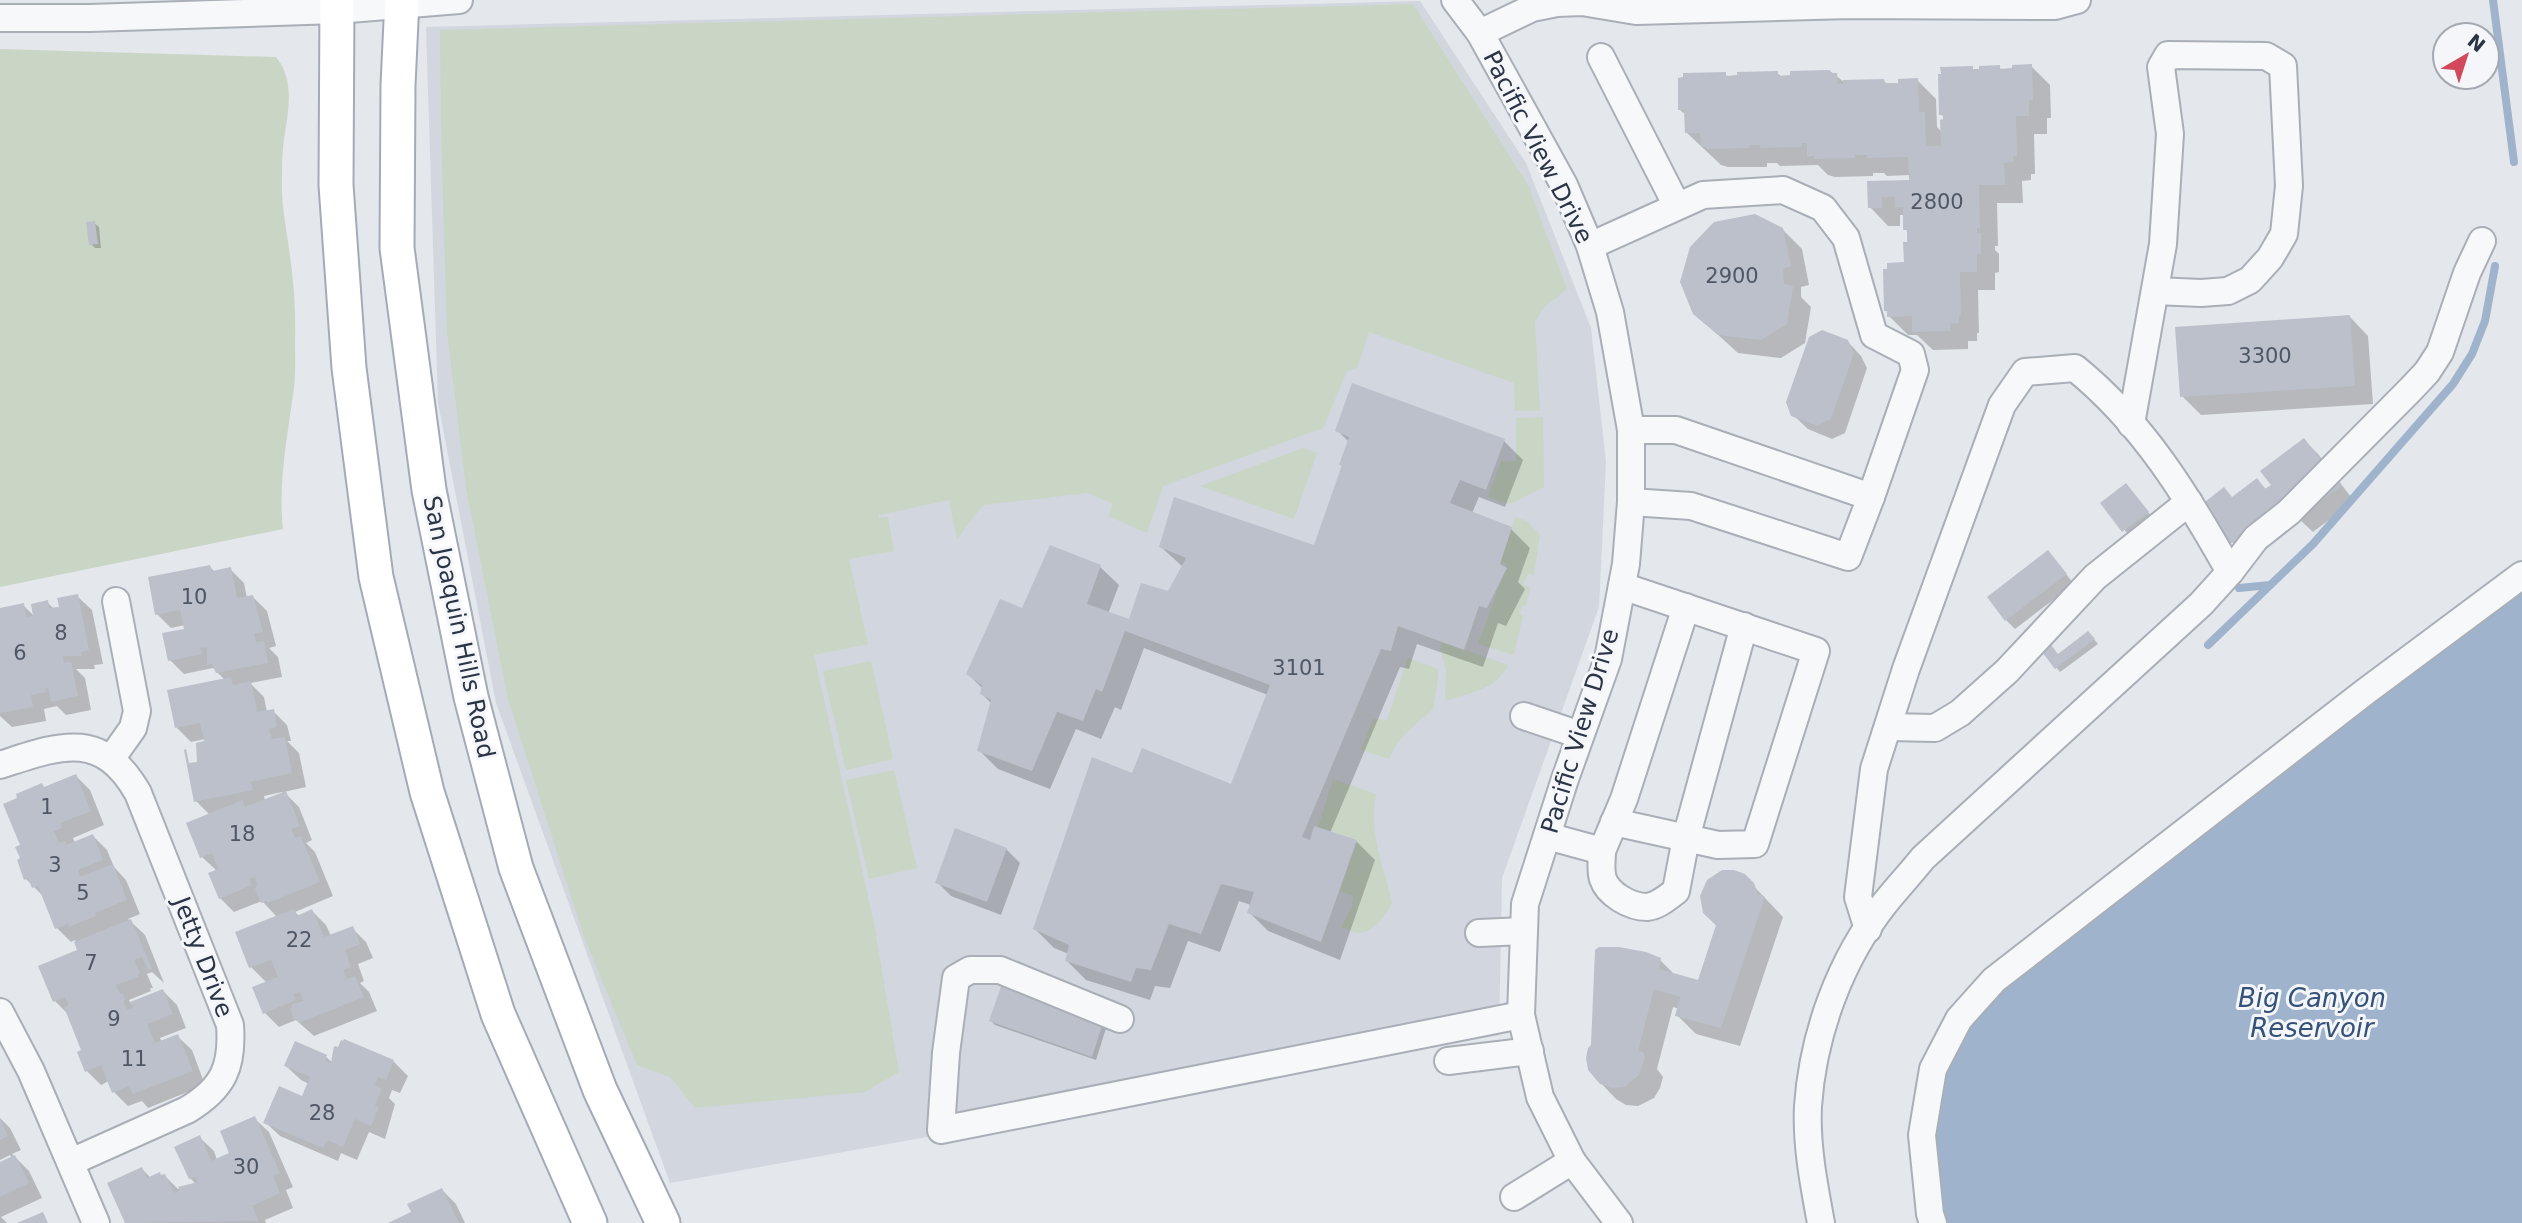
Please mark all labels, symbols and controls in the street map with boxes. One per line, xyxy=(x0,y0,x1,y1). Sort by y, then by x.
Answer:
north arrow xyxy=(2431,21,2501,91)
text: N xyxy=(2464,29,2490,56)
street label: Pacific View Drive xyxy=(1477,46,1599,248)
house number: 2800 xyxy=(1910,190,1964,214)
house number: 2900 xyxy=(1705,264,1759,288)
house number: 3300 xyxy=(2238,344,2292,368)
street label: San Joaquin Hills Road xyxy=(417,493,501,761)
house number: 10 xyxy=(181,585,207,609)
house number: 8 xyxy=(54,621,68,645)
street label: Pacific View Drive xyxy=(1536,625,1624,837)
house number: 6 xyxy=(13,641,27,665)
house number: 3101 xyxy=(1272,656,1326,680)
house number: 1 xyxy=(40,795,54,819)
house number: 18 xyxy=(229,822,255,846)
house number: 3 xyxy=(48,853,62,877)
house number: 5 xyxy=(76,881,90,905)
street label: Jetty Drive xyxy=(167,891,239,1021)
house number: 22 xyxy=(286,928,312,952)
house number: 7 xyxy=(84,951,98,975)
water label: Big Canyon Reservoir xyxy=(2238,983,2386,1043)
house number: 9 xyxy=(107,1007,121,1031)
house number: 11 xyxy=(121,1047,147,1071)
house number: 28 xyxy=(309,1101,335,1125)
house number: 30 xyxy=(233,1155,259,1179)

